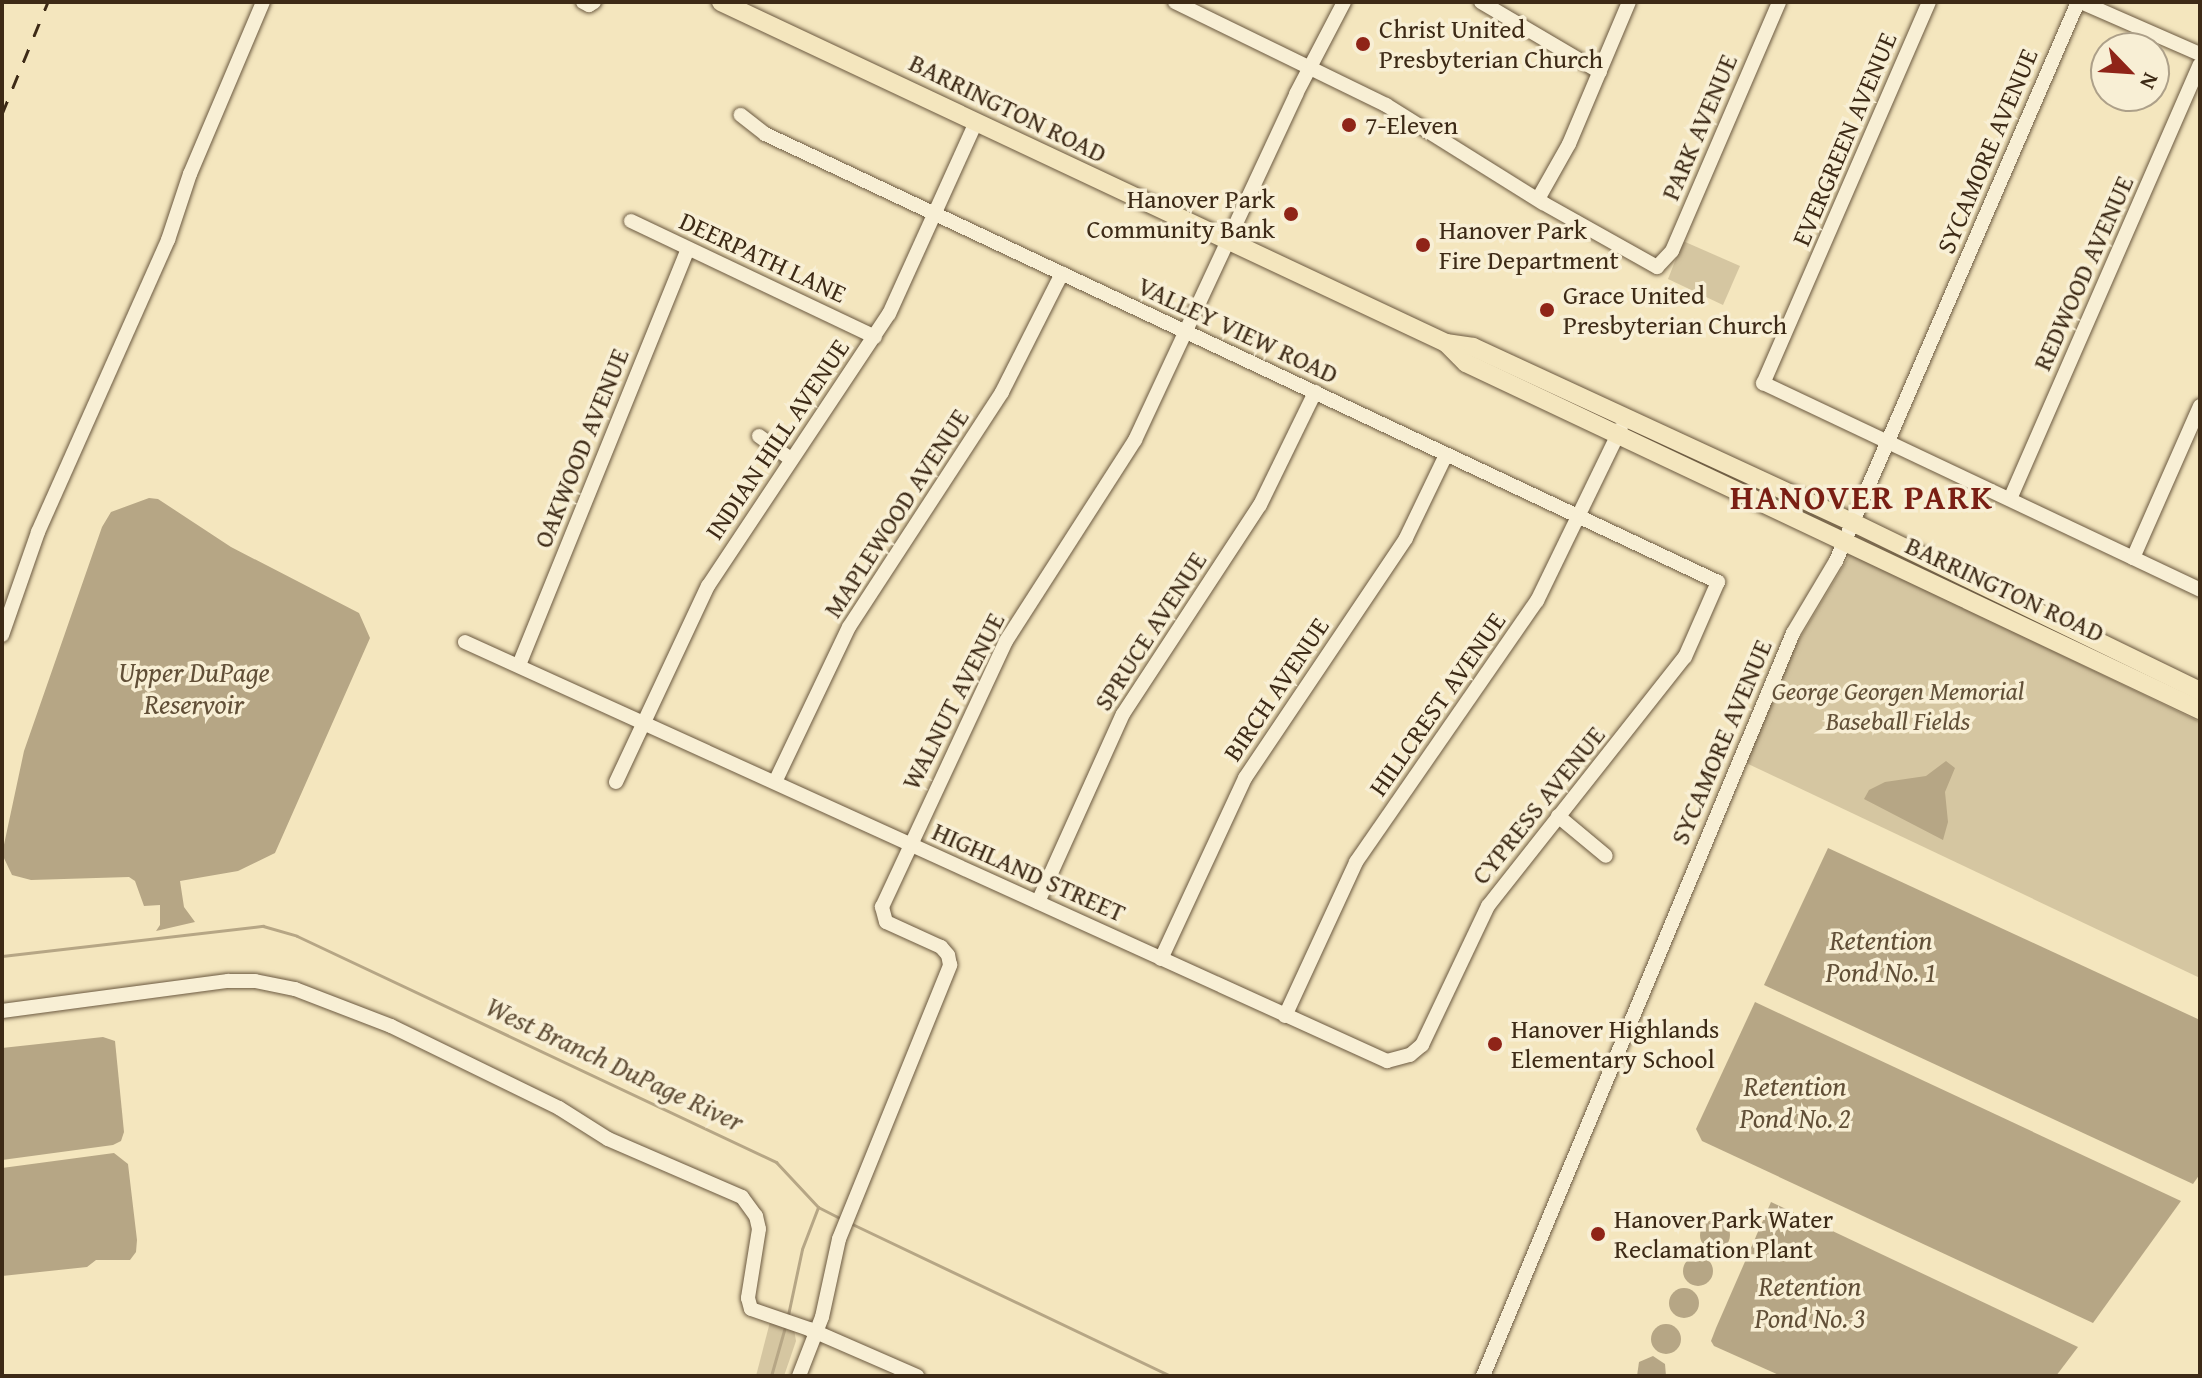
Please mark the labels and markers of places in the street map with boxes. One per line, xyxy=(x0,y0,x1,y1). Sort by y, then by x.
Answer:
place label: Christ United Presbyterian Church xyxy=(1379,13,1603,74)
marker: Christ United Presbyterian Church xyxy=(1354,35,1372,53)
place label: 7-Eleven xyxy=(1365,109,1458,141)
marker: 7-Eleven xyxy=(1340,116,1358,134)
place label: Hanover Park Community Bank xyxy=(1086,183,1275,244)
marker: Hanover Park Community Bank xyxy=(1282,205,1300,223)
place label: Hanover Park Fire Department xyxy=(1439,214,1619,276)
marker: Hanover Park Fire Department xyxy=(1414,236,1432,254)
place label: Grace United Presbyterian Church xyxy=(1563,279,1787,340)
marker: Grace United Presbyterian Church xyxy=(1538,301,1556,319)
place label: Hanover Highlands Elementary School xyxy=(1511,1013,1719,1074)
marker: Hanover Highlands Elementary School xyxy=(1486,1035,1504,1053)
place label: Hanover Park Water Reclamation Plant xyxy=(1614,1203,1833,1264)
marker: Hanover Park Water Reclamation Plant xyxy=(1589,1225,1607,1243)

